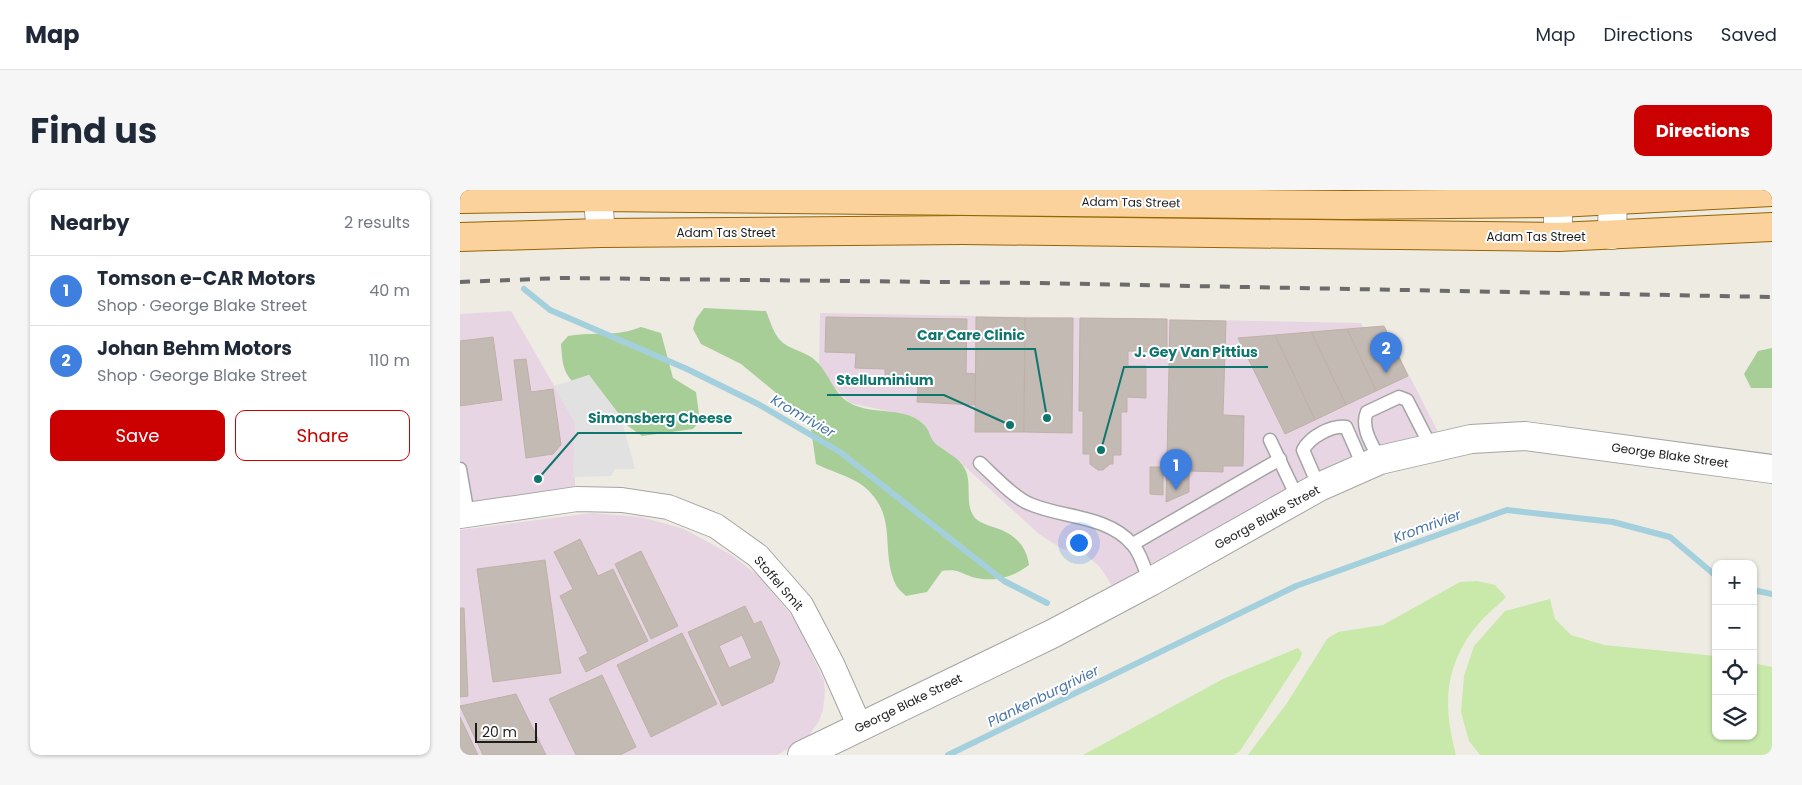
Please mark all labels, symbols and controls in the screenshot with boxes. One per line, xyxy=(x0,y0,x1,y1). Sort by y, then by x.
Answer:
text: Map xyxy=(25,18,80,51)
text: Map xyxy=(1536,22,1575,47)
text: Directions xyxy=(1603,22,1693,47)
text: Saved xyxy=(1721,22,1777,47)
button: Directions xyxy=(1634,105,1772,156)
text: Find us xyxy=(30,106,157,155)
street label: Adam Tas Street xyxy=(1081,193,1181,211)
text: Nearby xyxy=(50,208,130,237)
text: 2 results xyxy=(344,211,410,234)
street label: Adam Tas Street xyxy=(676,224,776,241)
street label: Adam Tas Street xyxy=(1486,228,1586,245)
text: Tomson e-CAR Motors xyxy=(97,265,316,292)
text: 1 xyxy=(63,279,69,302)
text: 40 m xyxy=(369,279,410,302)
text: Shop · George Blake Street xyxy=(97,294,307,317)
callout: Car Care Clinic xyxy=(907,320,1035,349)
text: Car Care Clinic xyxy=(917,325,1025,345)
pin: 2 xyxy=(1370,332,1402,373)
text: Johan Behm Motors xyxy=(97,335,292,362)
callout: J. Gey Van Pittius xyxy=(1124,338,1268,367)
text: J. Gey Van Pittius xyxy=(1134,342,1258,362)
text: 2 xyxy=(61,349,71,372)
text: 110 m xyxy=(369,349,410,372)
text: Shop · George Blake Street xyxy=(97,364,307,387)
callout: Stelluminium xyxy=(827,366,944,395)
text: Stelluminium xyxy=(836,370,934,390)
water label: Kromrivier xyxy=(767,390,839,443)
callout: Simonsberg Cheese xyxy=(578,404,742,433)
text: Simonsberg Cheese xyxy=(588,408,732,428)
button: Save xyxy=(50,410,225,461)
button: Share xyxy=(235,410,410,461)
street label: George Blake Street xyxy=(1610,438,1730,472)
pin: 1 xyxy=(1160,449,1192,490)
street label: George Blake Street xyxy=(1211,481,1323,553)
water label: Kromrivier xyxy=(1390,504,1464,548)
your location xyxy=(1066,530,1092,556)
street label: Stoffel Smit xyxy=(751,552,807,614)
map controls xyxy=(1712,560,1757,740)
button: + xyxy=(1712,560,1757,605)
button: − xyxy=(1712,605,1757,650)
button: locate xyxy=(1712,650,1757,695)
water label: Plankenburgrivier xyxy=(984,660,1103,732)
street label: George Blake Street xyxy=(851,669,965,737)
button: layers xyxy=(1712,695,1757,740)
scale bar xyxy=(475,720,538,743)
text: 20 m xyxy=(482,722,517,742)

